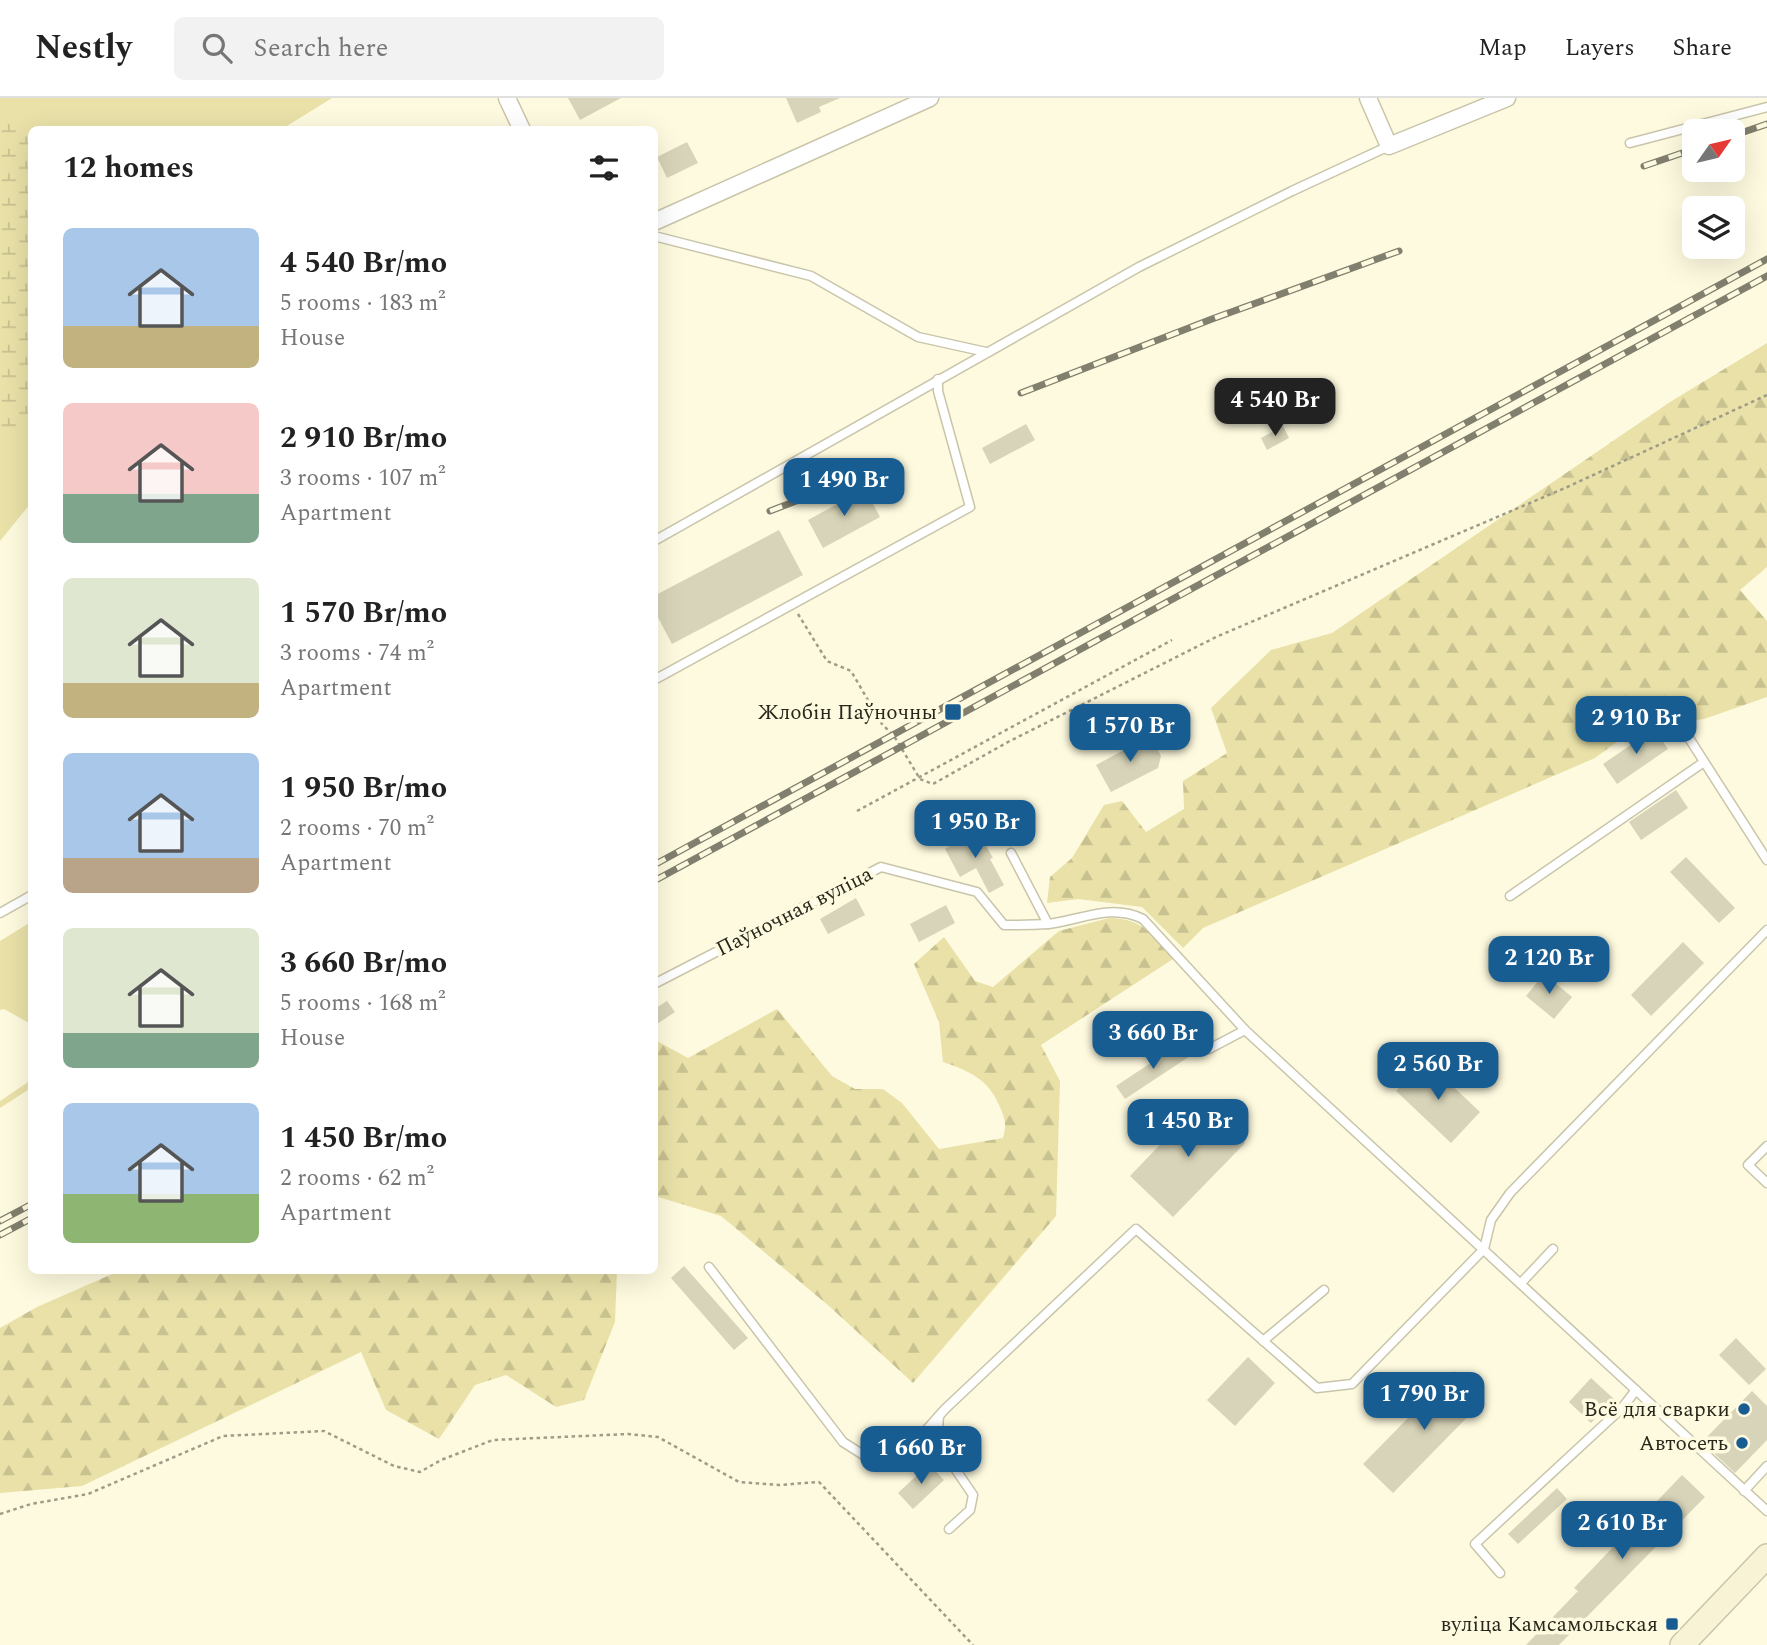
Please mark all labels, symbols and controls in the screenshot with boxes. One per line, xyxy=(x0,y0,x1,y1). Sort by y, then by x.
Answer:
search box xyxy=(174,17,664,80)
text: Nestly xyxy=(35,23,132,73)
text: Search here xyxy=(254,28,388,68)
icon: search xyxy=(198,29,236,67)
text: Map xyxy=(1478,30,1527,66)
text: Layers xyxy=(1565,30,1635,66)
text: Share xyxy=(1673,30,1732,66)
north arrow xyxy=(1682,119,1745,182)
map controls xyxy=(1682,119,1745,259)
text: 12 homes xyxy=(63,145,194,191)
icon: filters xyxy=(585,149,623,187)
button: layers xyxy=(1682,196,1745,259)
text: 4 540 Br/mo xyxy=(280,240,447,286)
icon: home xyxy=(119,256,203,340)
text: 5 rooms · 183 m² xyxy=(280,286,446,321)
text: House xyxy=(280,321,345,356)
pin: 4 540 Br xyxy=(1203,378,1347,438)
text: 4 540 Br xyxy=(1230,383,1320,418)
text: 2 910 Br/mo xyxy=(280,415,447,461)
icon: home xyxy=(119,431,203,515)
pin: 1 490 Br xyxy=(772,458,916,518)
text: 3 rooms · 107 m² xyxy=(280,461,446,496)
text: 1 490 Br xyxy=(799,463,889,498)
text: Apartment xyxy=(280,496,392,531)
text: 1 570 Br/mo xyxy=(280,590,447,636)
icon: home xyxy=(119,606,203,690)
text: 3 rooms · 74 m² xyxy=(280,636,434,671)
text: Apartment xyxy=(280,671,392,706)
pin: 2 910 Br xyxy=(1564,696,1708,756)
place label: Жлобін Паўночны xyxy=(758,697,937,729)
text: 2 910 Br xyxy=(1591,701,1681,736)
marker: Жлобін Паўночны xyxy=(943,702,963,722)
pin: 1 570 Br xyxy=(1058,704,1202,764)
text: 1 570 Br xyxy=(1085,709,1175,744)
text: 1 950 Br/mo xyxy=(280,765,447,811)
icon: home xyxy=(119,781,203,865)
pin: 1 950 Br xyxy=(903,800,1047,860)
text: 1 950 Br xyxy=(930,805,1020,840)
text: 2 rooms · 70 m² xyxy=(280,811,434,846)
text: Apartment xyxy=(280,846,392,881)
street label: Паўночная вуліца xyxy=(710,858,879,965)
pin: 2 120 Br xyxy=(1477,936,1621,996)
text: 3 660 Br/mo xyxy=(280,940,447,986)
text: 2 120 Br xyxy=(1504,941,1594,976)
icon: home xyxy=(119,956,203,1040)
text: 5 rooms · 168 m² xyxy=(280,986,446,1021)
pin: 3 660 Br xyxy=(1081,1012,1225,1071)
text: 3 660 Br xyxy=(1108,1016,1198,1051)
text: House xyxy=(280,1021,345,1056)
pin: 2 560 Br xyxy=(1366,1042,1510,1102)
text: 2 560 Br xyxy=(1393,1047,1483,1082)
pin: 1 450 Br xyxy=(1116,1100,1260,1159)
text: 1 450 Br xyxy=(1143,1104,1233,1139)
text: 1 450 Br/mo xyxy=(280,1115,447,1161)
icon: home xyxy=(119,1131,203,1215)
text: 2 rooms · 62 m² xyxy=(280,1161,434,1196)
text: Apartment xyxy=(280,1196,392,1231)
pin: 1 790 Br xyxy=(1352,1372,1496,1432)
text: 1 790 Br xyxy=(1379,1377,1469,1412)
place label: Всё для сварки xyxy=(1584,1394,1730,1426)
marker: Всё для сварки xyxy=(1736,1401,1752,1417)
pin: 1 660 Br xyxy=(849,1426,993,1486)
place label: Автосеть xyxy=(1639,1428,1728,1460)
text: 1 660 Br xyxy=(876,1431,966,1466)
marker: Автосеть xyxy=(1734,1435,1750,1451)
pin: 2 610 Br xyxy=(1550,1502,1694,1561)
text: 2 610 Br xyxy=(1577,1506,1667,1541)
place label: вуліца Камсамольская xyxy=(1441,1609,1658,1641)
marker: вуліца Камсамольская xyxy=(1664,1616,1680,1632)

